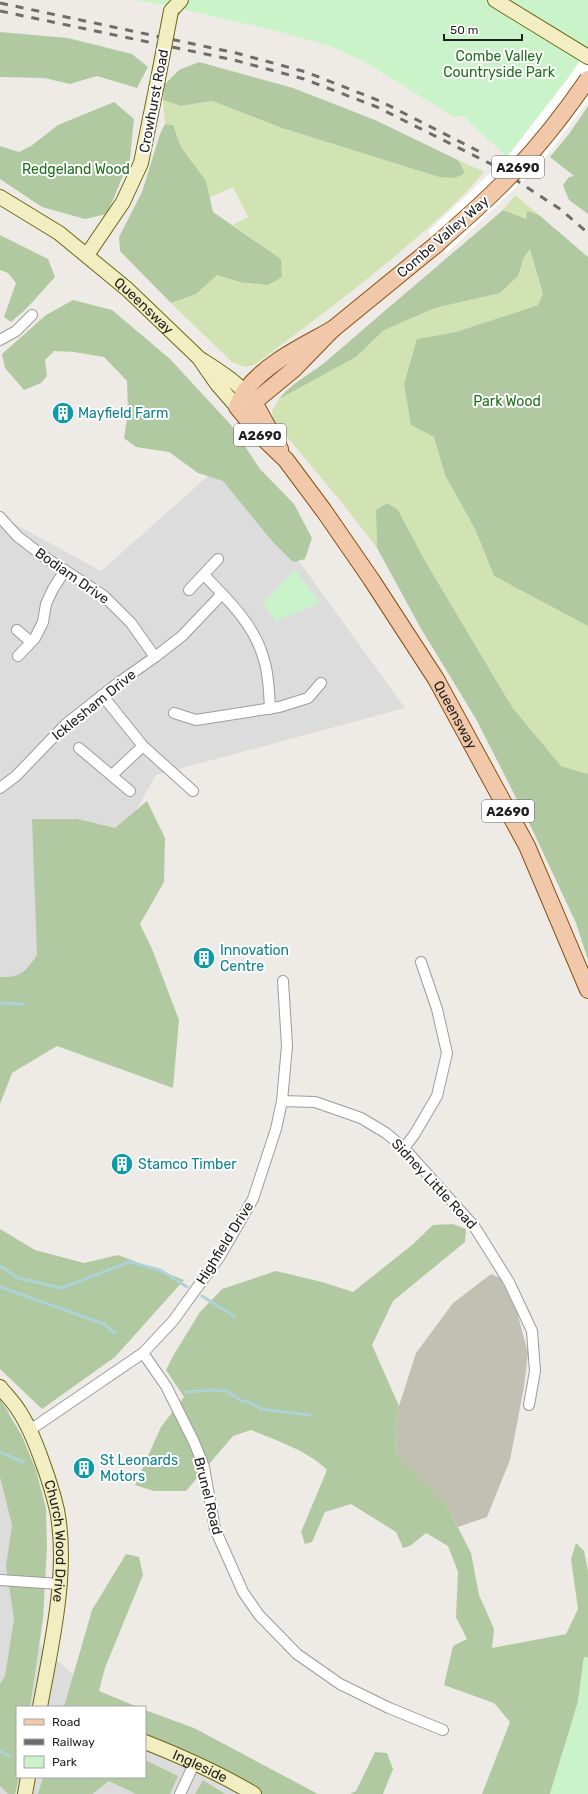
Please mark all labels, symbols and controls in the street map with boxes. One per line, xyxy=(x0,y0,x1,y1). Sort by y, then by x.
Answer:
scale bar xyxy=(444,16,522,42)
text: 50 m xyxy=(450,23,478,37)
street label: Crowhurst Road xyxy=(136,48,172,154)
park label: Combe Valley Countryside Park xyxy=(443,48,556,81)
road number: A2690 xyxy=(492,156,544,178)
park label: Redgeland Wood xyxy=(22,161,130,178)
street label: Combe Valley Way xyxy=(394,192,493,282)
street label: Queensway xyxy=(111,274,177,338)
park label: Park Wood xyxy=(473,393,541,410)
building icon: Mayfield Farm xyxy=(50,400,76,426)
place label: Mayfield Farm xyxy=(78,405,168,422)
road number: A2690 xyxy=(234,424,286,446)
street label: Bodiam Drive xyxy=(32,544,112,608)
street label: Icklesham Drive xyxy=(49,666,139,744)
street label: Queensway xyxy=(430,678,481,752)
road number: A2690 xyxy=(482,800,534,822)
place label: Innovation Centre xyxy=(220,942,289,975)
building icon: Innovation Centre xyxy=(191,945,217,971)
street label: Sidney Little Road xyxy=(388,1135,480,1233)
building icon: Stamco Timber xyxy=(109,1151,135,1177)
place label: Stamco Timber xyxy=(138,1156,237,1173)
street label: Highfield Drive xyxy=(193,1198,257,1288)
place label: St Leonards Motors xyxy=(100,1452,178,1485)
building icon: St Leonards Motors xyxy=(71,1455,97,1481)
street label: Brunel Road xyxy=(190,1455,226,1537)
street label: Church Wood Drive xyxy=(41,1478,69,1603)
legend xyxy=(16,1706,146,1778)
text: Road xyxy=(52,1715,80,1729)
text: Railway xyxy=(52,1735,95,1749)
street label: Ingleside xyxy=(170,1746,230,1786)
text: Park xyxy=(52,1755,78,1769)

